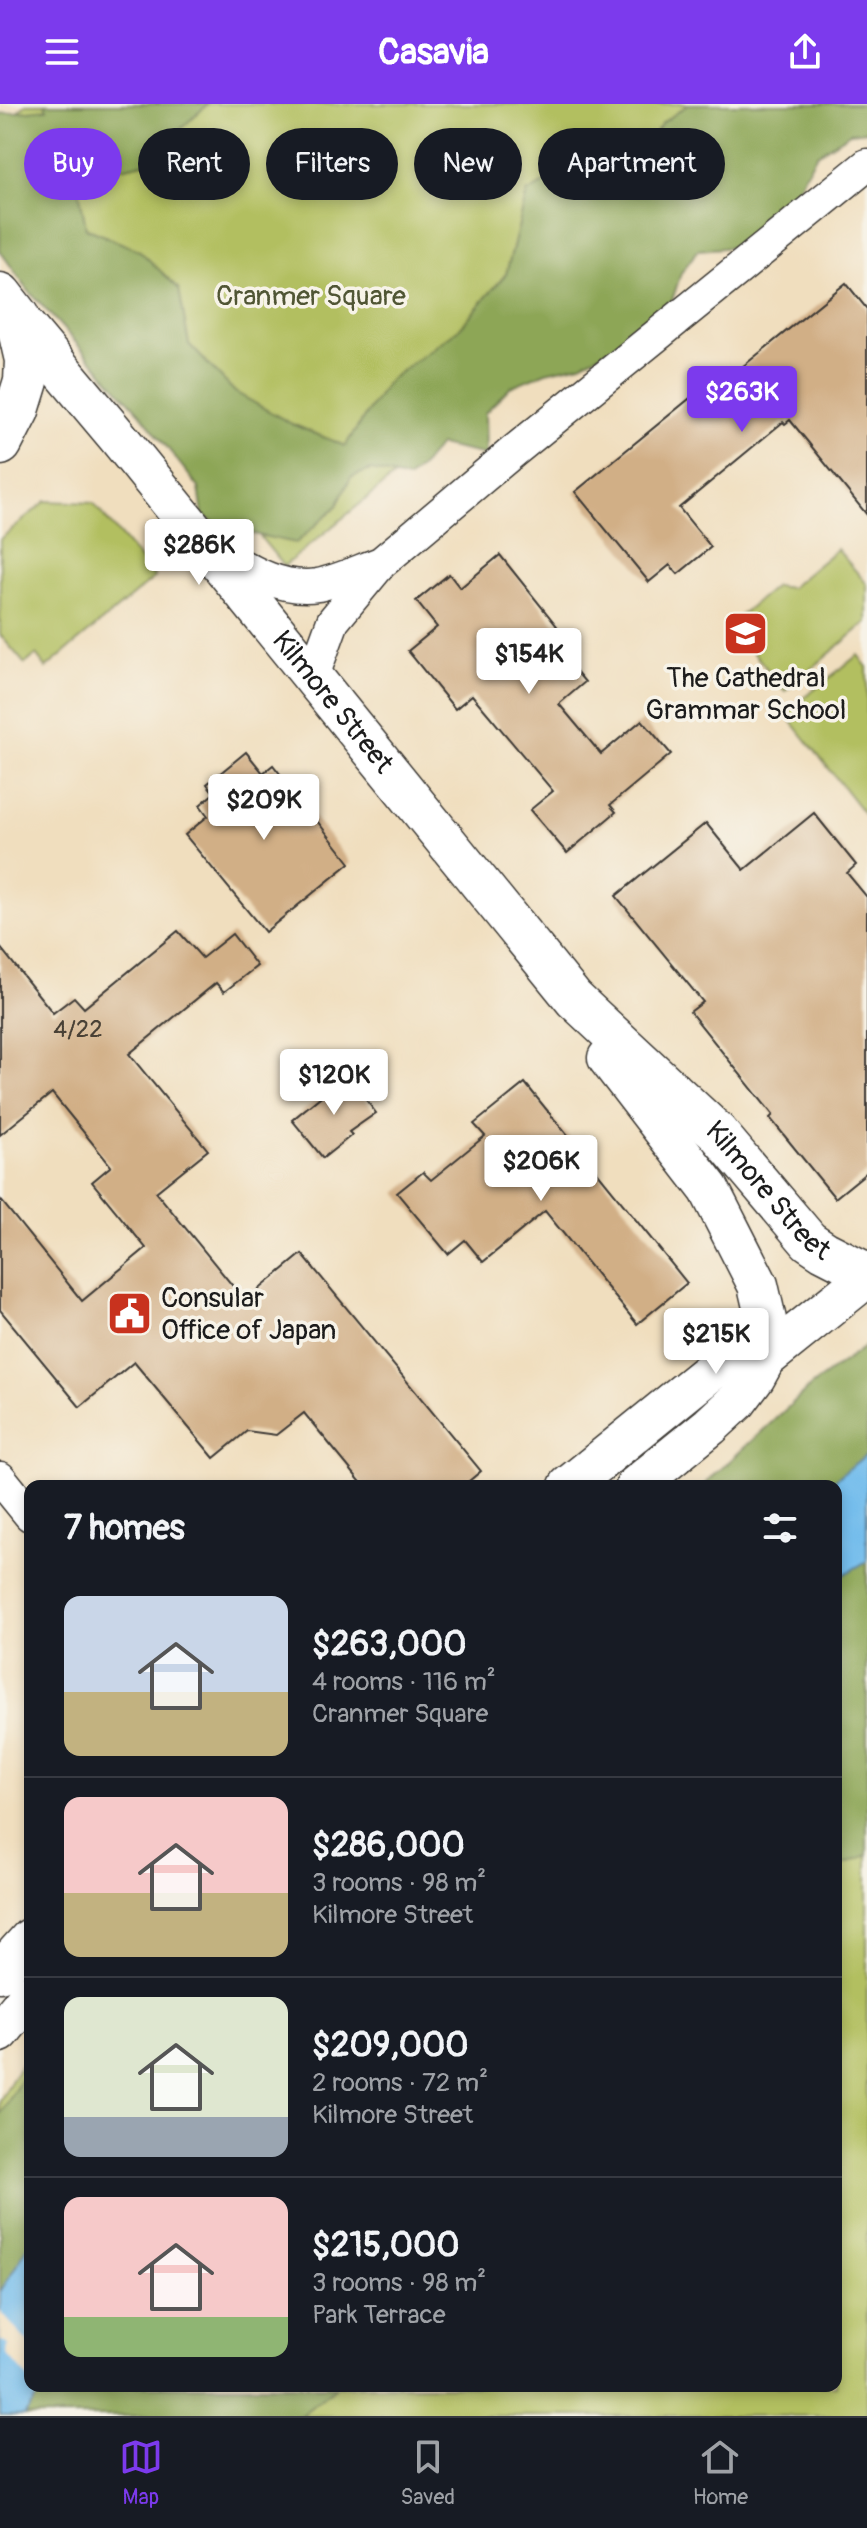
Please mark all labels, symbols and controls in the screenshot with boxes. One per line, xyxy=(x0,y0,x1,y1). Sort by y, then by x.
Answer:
icon: menu xyxy=(40,30,84,74)
text: Casavia xyxy=(378,30,489,75)
icon: share xyxy=(783,30,827,74)
chip: Buy xyxy=(24,128,122,200)
chip: Rent xyxy=(138,128,250,200)
chip: Filters xyxy=(266,128,398,200)
chip: New xyxy=(414,128,522,200)
chip: Apartment xyxy=(538,128,725,200)
park label: Cranmer Square xyxy=(216,279,406,314)
pin: $263K xyxy=(686,366,798,434)
text: $263K xyxy=(705,376,779,408)
pin: $286K xyxy=(143,519,255,587)
text: $286K xyxy=(163,529,235,561)
school or university icon: The Cathedral Grammar School xyxy=(722,610,770,658)
street label: Kilmore Street xyxy=(265,623,402,781)
pin: $154K xyxy=(473,628,585,696)
text: $154K xyxy=(494,638,564,670)
place label: The Cathedral Grammar School xyxy=(646,661,846,728)
pin: $209K xyxy=(208,774,320,842)
text: $209K xyxy=(226,784,302,816)
house number: 4/22 xyxy=(53,1015,103,1044)
pin: $120K xyxy=(278,1049,390,1117)
text: $120K xyxy=(298,1059,370,1091)
street label: Kilmore Street xyxy=(699,1113,838,1268)
pin: $206K xyxy=(485,1135,597,1203)
text: $206K xyxy=(502,1145,580,1177)
place label: Consular Office of Japan xyxy=(161,1281,336,1348)
public building icon: Consular Office of Japan xyxy=(106,1290,154,1338)
pin: $215K xyxy=(660,1308,772,1376)
text: $215K xyxy=(682,1318,750,1350)
icon: filters xyxy=(758,1506,802,1550)
text: 7 homes xyxy=(64,1507,185,1550)
text: $263,000 xyxy=(312,1623,467,1666)
icon: home xyxy=(128,1628,224,1724)
text: 4 rooms · 116 m² xyxy=(312,1666,496,1698)
text: Cranmer Square xyxy=(312,1698,488,1730)
text: $286,000 xyxy=(312,1824,465,1867)
icon: home xyxy=(128,1829,224,1925)
text: 3 rooms · 98 m² xyxy=(312,1867,486,1899)
text: Kilmore Street xyxy=(312,1899,473,1931)
text: $209,000 xyxy=(312,2024,468,2067)
icon: home xyxy=(128,2029,224,2125)
text: 2 rooms · 72 m² xyxy=(312,2067,488,2099)
text: Kilmore Street xyxy=(312,2099,473,2131)
text: $215,000 xyxy=(312,2224,459,2267)
icon: home xyxy=(128,2229,224,2325)
text: 3 rooms · 98 m² xyxy=(312,2267,486,2299)
text: Park Terrace xyxy=(312,2299,446,2331)
tab: Map xyxy=(119,2435,163,2511)
tab: Saved xyxy=(400,2435,455,2511)
tab: Home xyxy=(693,2435,748,2511)

